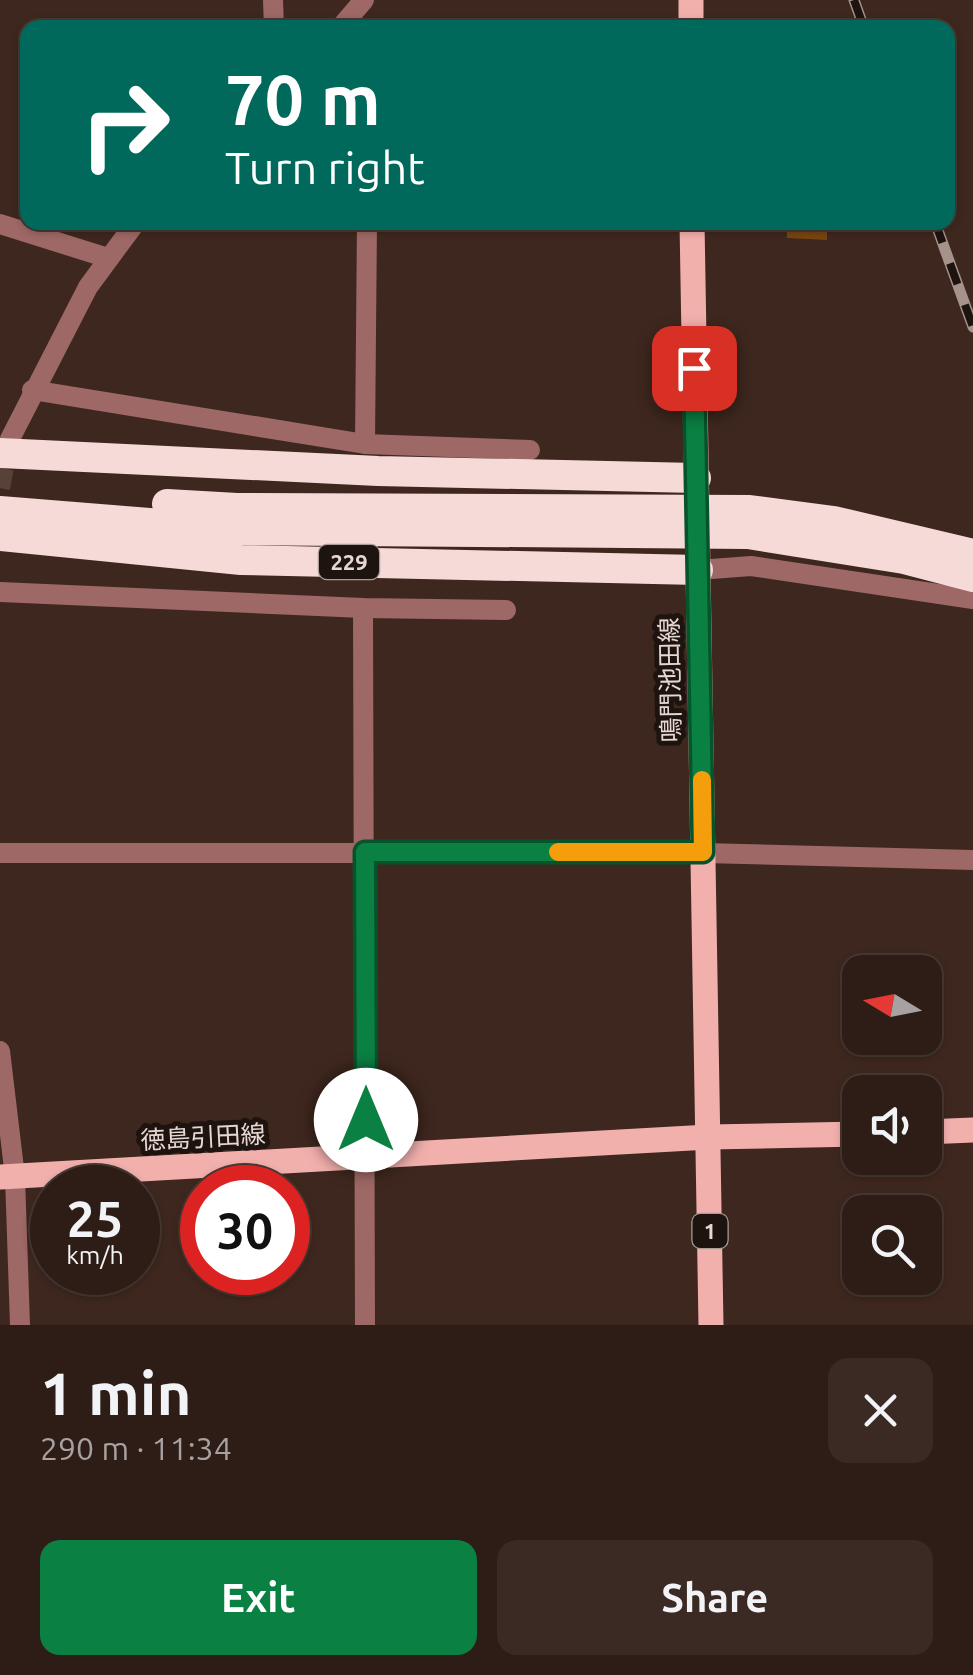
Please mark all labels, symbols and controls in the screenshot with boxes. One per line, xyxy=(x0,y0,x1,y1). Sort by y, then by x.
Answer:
icon: right xyxy=(60,60,190,190)
text: 70 m xyxy=(225,60,381,138)
text: Turn right xyxy=(225,142,425,193)
pin xyxy=(652,326,737,411)
icon: arrive xyxy=(667,341,722,396)
road number: 229 xyxy=(319,545,379,579)
street label: 鳴門池田線 xyxy=(655,617,685,743)
north arrow xyxy=(842,955,942,1055)
map controls xyxy=(842,955,942,1295)
position arrow xyxy=(314,1068,418,1172)
button: sound xyxy=(842,1075,942,1175)
street label: 徳島引田線 xyxy=(140,1120,266,1154)
speed limit sign: 30 xyxy=(180,1165,310,1295)
text: 25 xyxy=(67,1190,123,1246)
button: search xyxy=(842,1195,942,1295)
road number: 1 xyxy=(692,1214,728,1248)
text: km/h xyxy=(66,1241,124,1269)
button: close xyxy=(828,1358,933,1463)
text: 1 min xyxy=(40,1359,192,1426)
text: 290 m · 11:34 xyxy=(40,1430,232,1466)
button: Exit xyxy=(40,1540,477,1655)
button: Share xyxy=(497,1540,933,1655)

